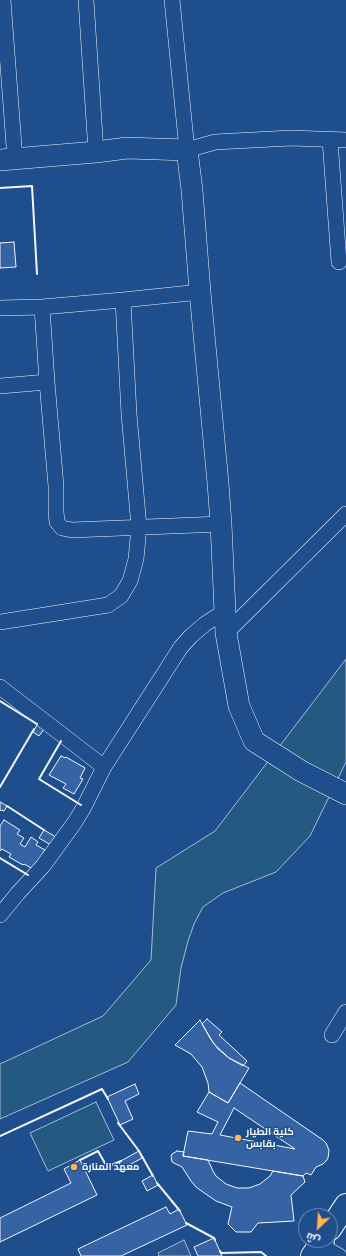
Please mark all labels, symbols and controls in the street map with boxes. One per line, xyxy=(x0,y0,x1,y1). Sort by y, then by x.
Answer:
place label: كلية الطيار بقابس xyxy=(246,1126,294,1150)
marker: كلية الطيار بقابس xyxy=(233,1133,243,1143)
place label: معهد المنارة xyxy=(82,1161,139,1173)
marker: معهد المنارة xyxy=(69,1162,79,1172)
north arrow xyxy=(298,1208,338,1248)
text: ش xyxy=(304,1230,322,1247)

